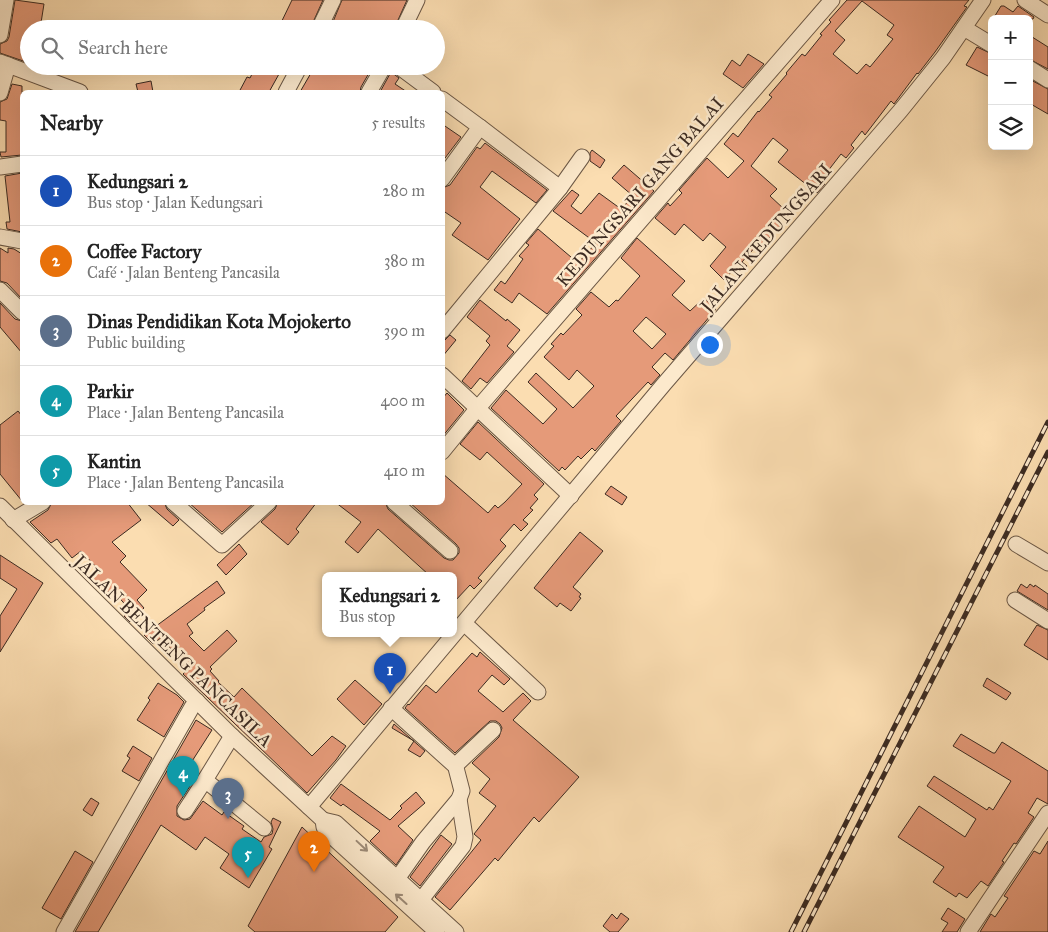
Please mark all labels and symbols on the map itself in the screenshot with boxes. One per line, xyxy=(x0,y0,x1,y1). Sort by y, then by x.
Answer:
street label: KEDUNGSARI GANG BALAI xyxy=(552,93,729,291)
street label: JALAN KEDUNGSARI xyxy=(694,159,837,319)
your location xyxy=(697,332,723,358)
street label: JALAN BENTENG PANCASILA xyxy=(67,549,277,752)
pin: 1 xyxy=(374,653,406,694)
pin: 4 xyxy=(167,756,199,797)
pin: 3 xyxy=(212,778,244,819)
pin: 2 xyxy=(298,831,330,872)
pin: 5 xyxy=(232,837,264,878)
one-way arrow xyxy=(355,841,368,852)
one-way arrow xyxy=(394,893,407,905)

